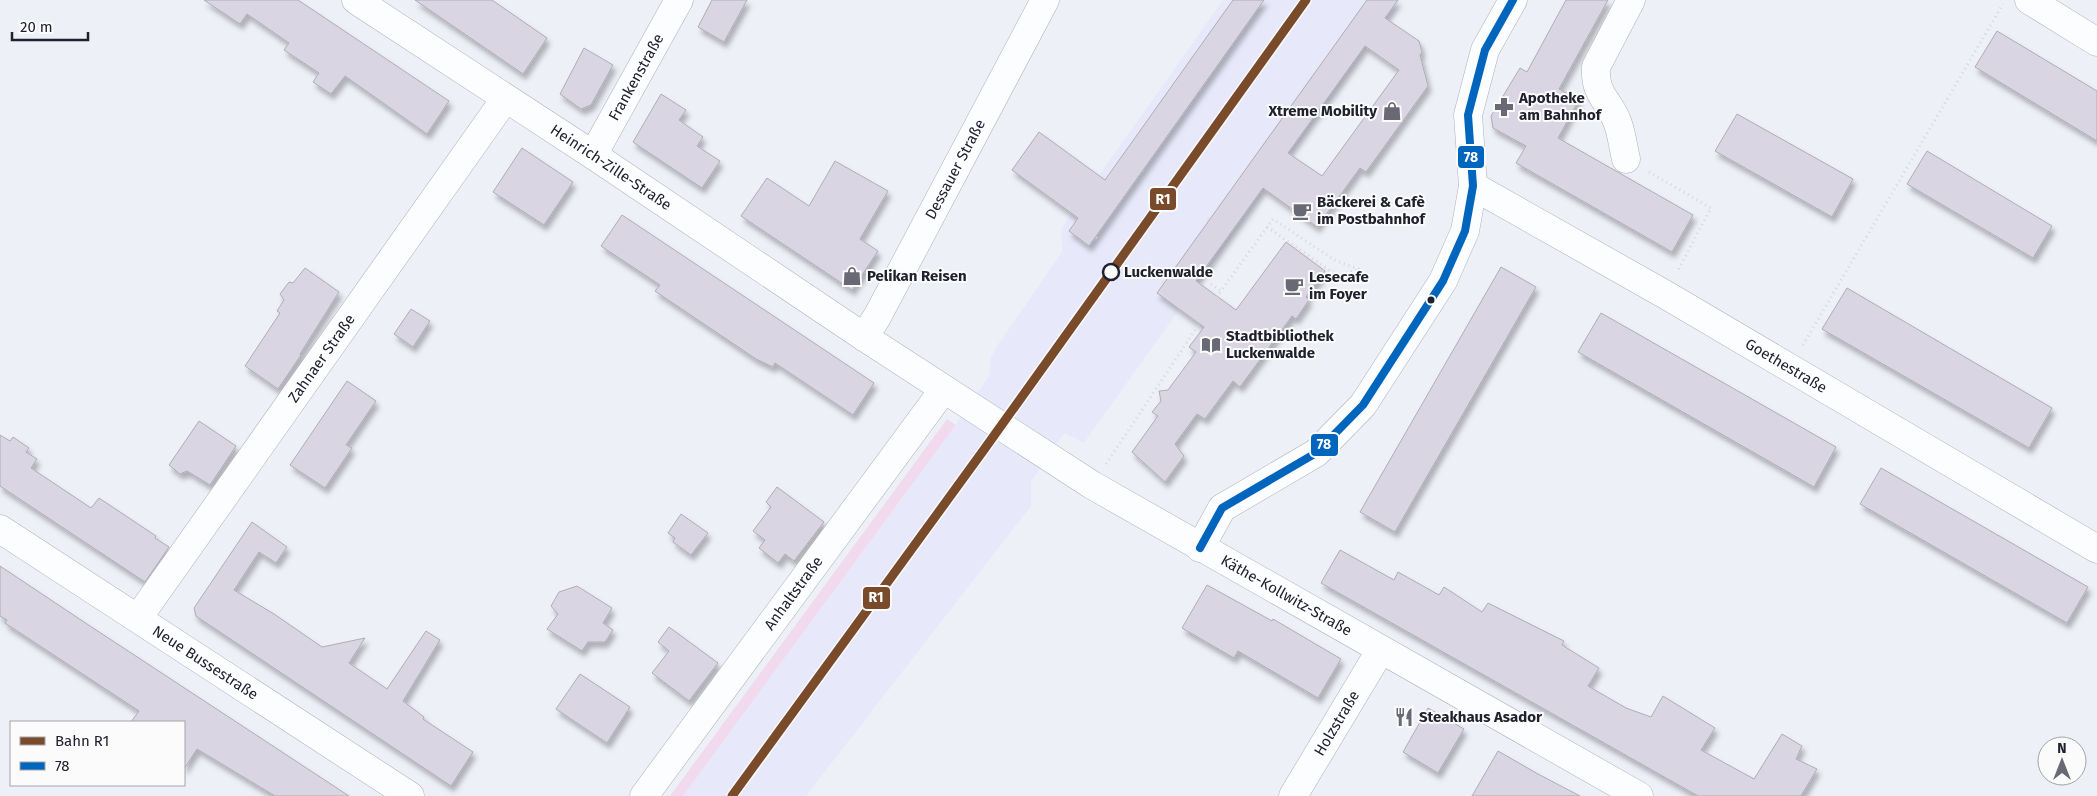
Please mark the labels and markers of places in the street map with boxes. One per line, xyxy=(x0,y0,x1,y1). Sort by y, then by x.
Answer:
place label: Apotheke am Bahnhof xyxy=(1518,89,1603,124)
pharmacy icon: Apotheke am Bahnhof xyxy=(1493,96,1515,118)
shop icon: Xtreme Mobility xyxy=(1381,100,1403,122)
place label: Xtreme Mobility xyxy=(1267,102,1377,120)
place label: Bäckerei & Cafè im Postbahnhof xyxy=(1317,193,1427,228)
cafe icon: Bäckerei & Cafè im Postbahnhof xyxy=(1291,200,1313,222)
marker: Luckenwalde xyxy=(1102,263,1120,281)
place label: Luckenwalde xyxy=(1124,263,1213,281)
shop icon: Pelikan Reisen xyxy=(841,265,863,287)
place label: Pelikan Reisen xyxy=(867,267,967,285)
place label: Lesecafe im Foyer xyxy=(1309,268,1369,303)
cafe icon: Lesecafe im Foyer xyxy=(1283,275,1305,297)
unlabelled marker xyxy=(1426,295,1436,305)
place label: Stadtbibliothek Luckenwalde xyxy=(1226,327,1335,362)
library icon: Stadtbibliothek Luckenwalde xyxy=(1200,334,1222,356)
restaurant icon: Steakhaus Asador xyxy=(1393,706,1415,728)
place label: Steakhaus Asador xyxy=(1419,708,1543,726)

